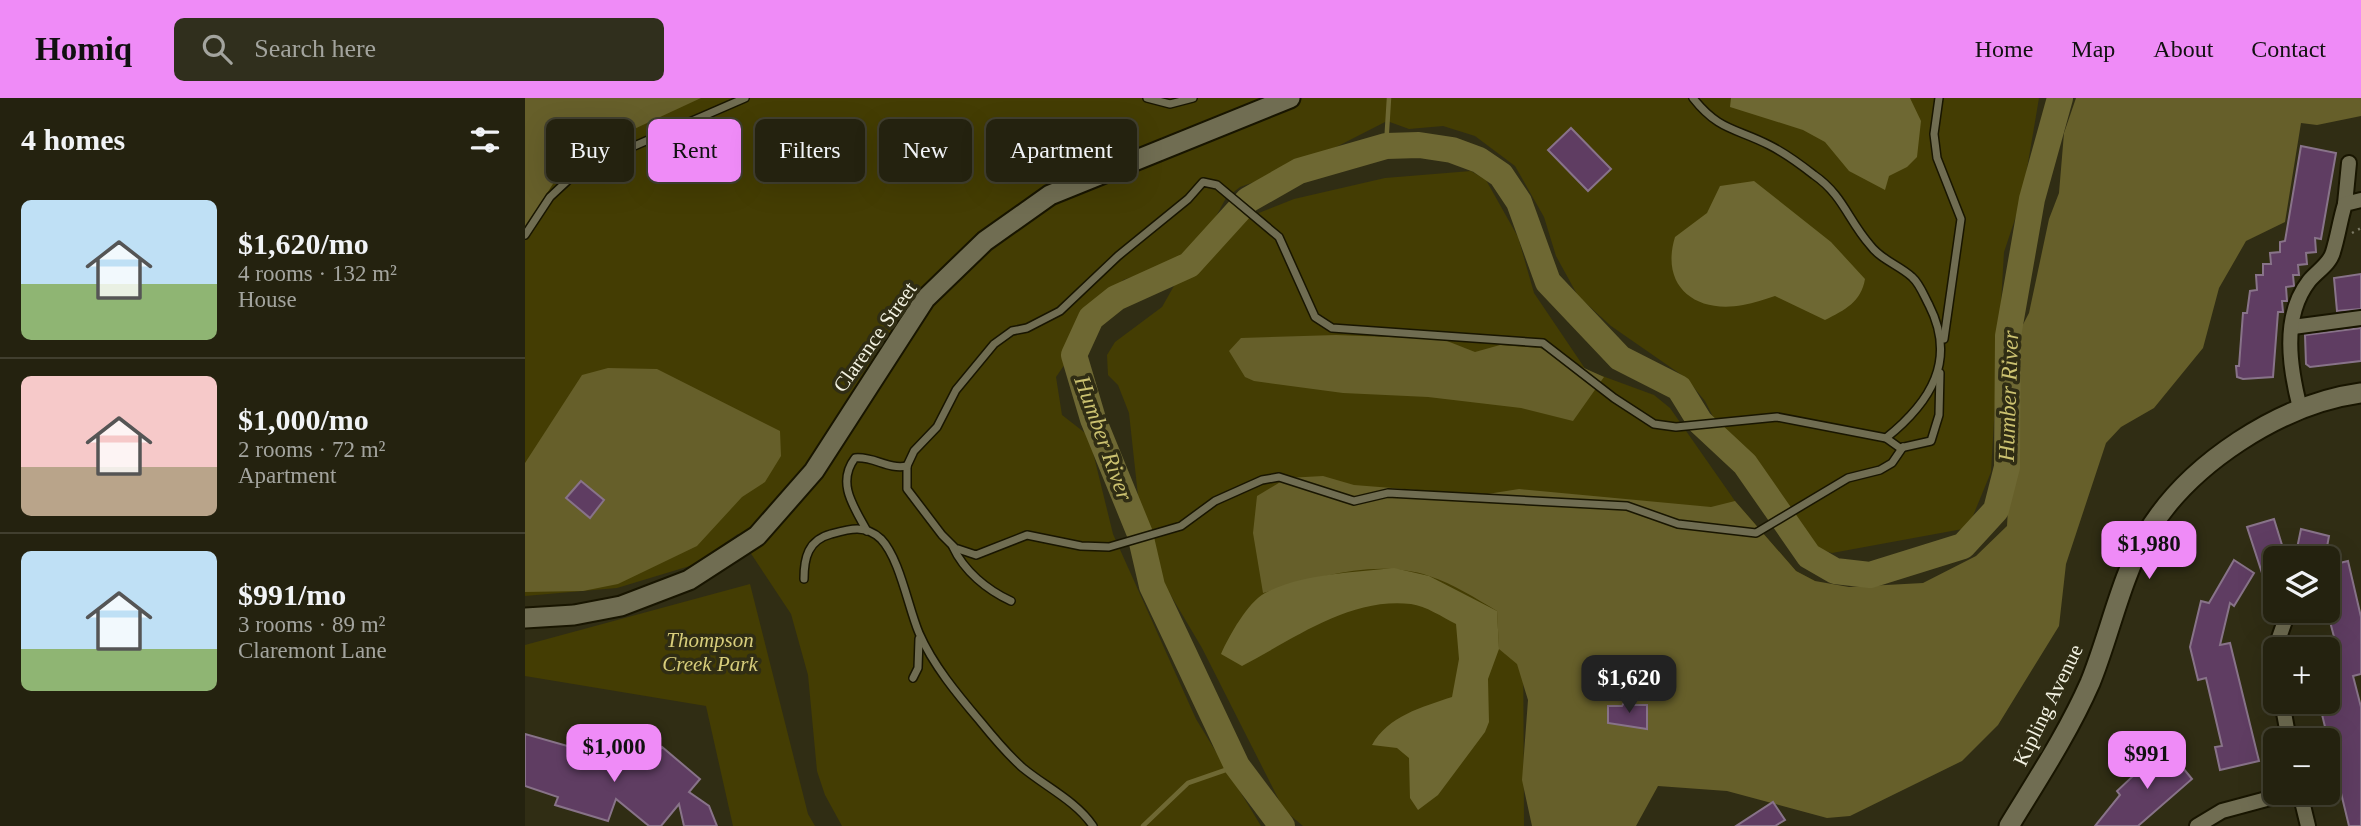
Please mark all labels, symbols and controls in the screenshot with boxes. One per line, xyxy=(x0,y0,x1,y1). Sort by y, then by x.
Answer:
search box xyxy=(174,18,664,81)
icon: search xyxy=(198,30,236,68)
text: Homiq xyxy=(35,31,132,67)
text: Search here xyxy=(254,34,376,63)
text: Home xyxy=(1975,36,2033,62)
text: Map xyxy=(2071,36,2115,62)
text: About xyxy=(2153,36,2213,62)
text: Contact xyxy=(2251,36,2326,62)
chip: Buy xyxy=(546,119,634,182)
chip: Rent xyxy=(648,119,741,182)
chip: Filters xyxy=(755,119,865,182)
chip: New xyxy=(879,119,972,182)
chip: Apartment xyxy=(986,119,1137,182)
icon: filters xyxy=(466,121,504,159)
text: 4 homes xyxy=(21,123,125,156)
text: $1,620/mo xyxy=(238,227,369,260)
icon: home xyxy=(77,228,161,312)
text: 4 rooms · 132 m² xyxy=(238,261,397,286)
street label: Clarence Street xyxy=(828,277,922,397)
text: House xyxy=(238,287,297,312)
water label: Humber River xyxy=(1994,329,2023,463)
water label: Humber River xyxy=(1069,371,1138,505)
text: $1,000/mo xyxy=(238,403,369,436)
icon: home xyxy=(77,404,161,488)
text: 2 rooms · 72 m² xyxy=(238,437,385,462)
text: Apartment xyxy=(238,463,336,488)
pin: $1,980 xyxy=(2092,522,2206,581)
text: $1,980 xyxy=(2117,531,2181,556)
map controls xyxy=(2263,546,2340,805)
button: layers xyxy=(2263,546,2340,623)
text: $991/mo xyxy=(238,578,346,611)
icon: home xyxy=(77,579,161,663)
text: 3 rooms · 89 m² xyxy=(238,612,385,637)
park label: Thompson Creek Park xyxy=(662,628,758,676)
button: + xyxy=(2263,637,2340,714)
text: Claremont Lane xyxy=(238,638,387,663)
street label: Kipling Avenue xyxy=(2008,640,2088,770)
pin: $1,620 xyxy=(1572,656,1686,715)
text: $1,620 xyxy=(1597,665,1661,690)
pin: $1,000 xyxy=(557,724,671,784)
button: − xyxy=(2263,728,2340,805)
pin: $991 xyxy=(2106,732,2188,791)
text: $1,000 xyxy=(582,734,646,759)
text: $991 xyxy=(2124,741,2170,766)

